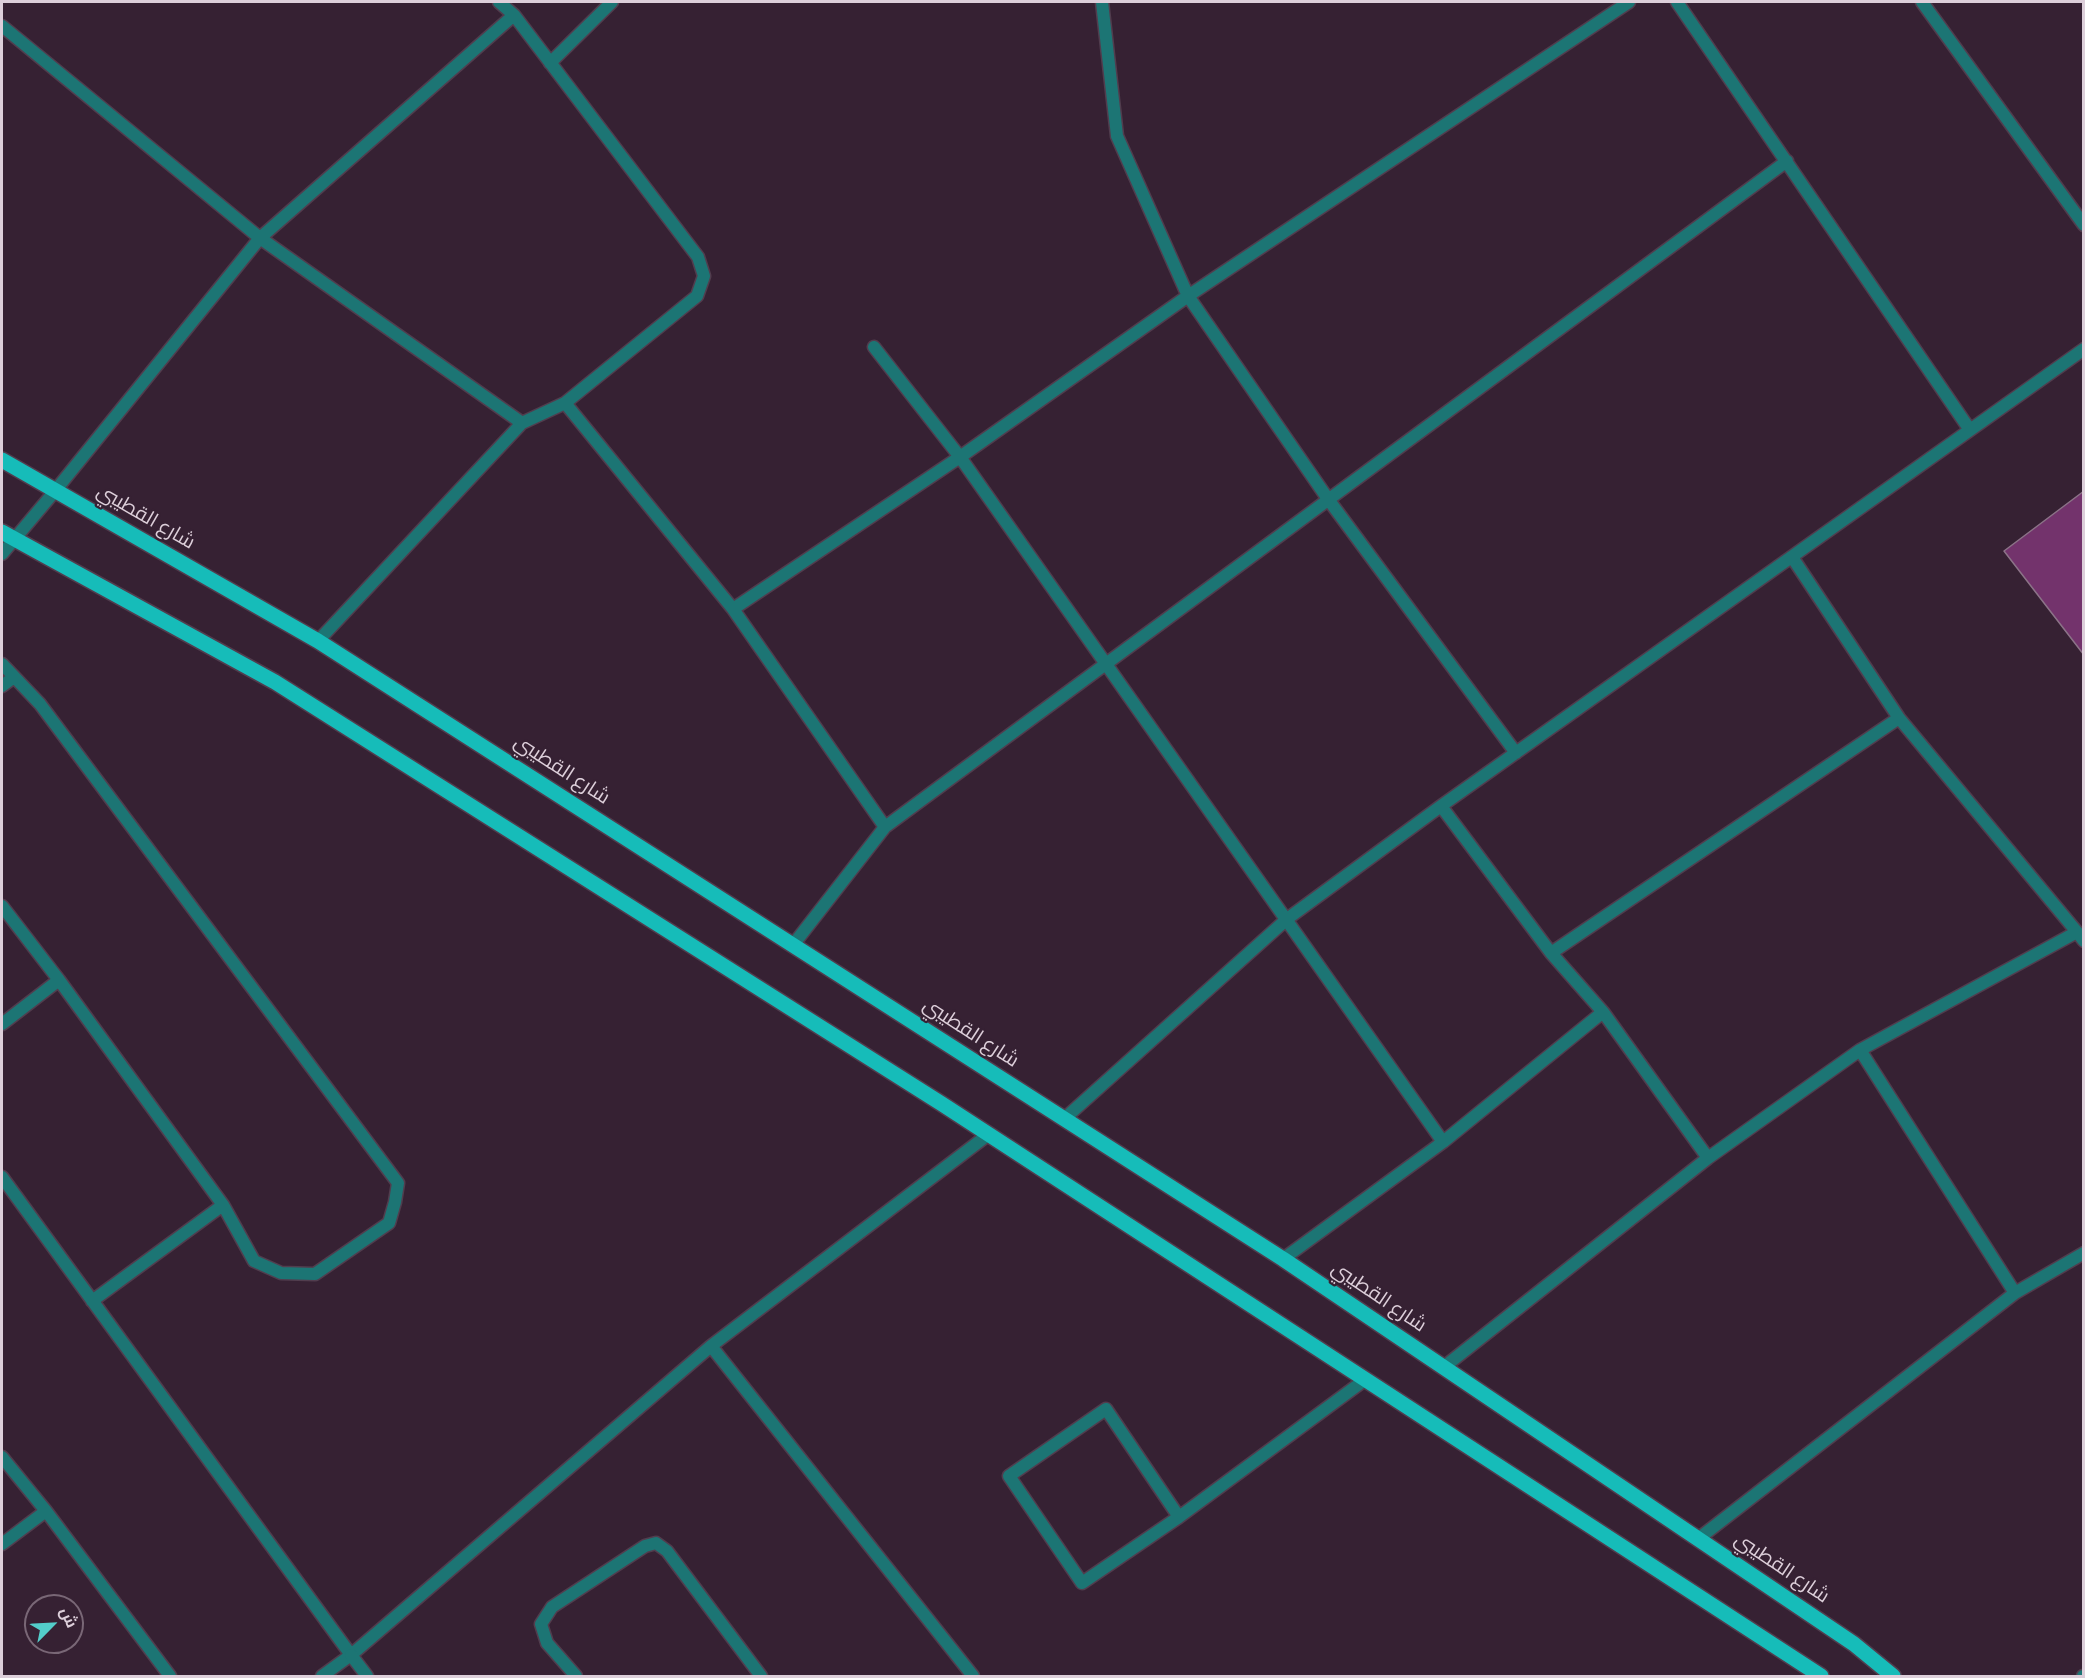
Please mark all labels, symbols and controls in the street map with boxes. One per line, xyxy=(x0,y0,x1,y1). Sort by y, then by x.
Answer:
street label: شارع القطيبي xyxy=(92,480,198,556)
street label: شارع القطيبي xyxy=(509,731,613,811)
street label: شارع القطيبي xyxy=(918,994,1022,1074)
street label: شارع القطيبي xyxy=(1326,1257,1430,1339)
street label: شارع القطيبي xyxy=(1729,1528,1833,1610)
north arrow xyxy=(24,1594,84,1654)
text: ش xyxy=(54,1604,83,1631)

